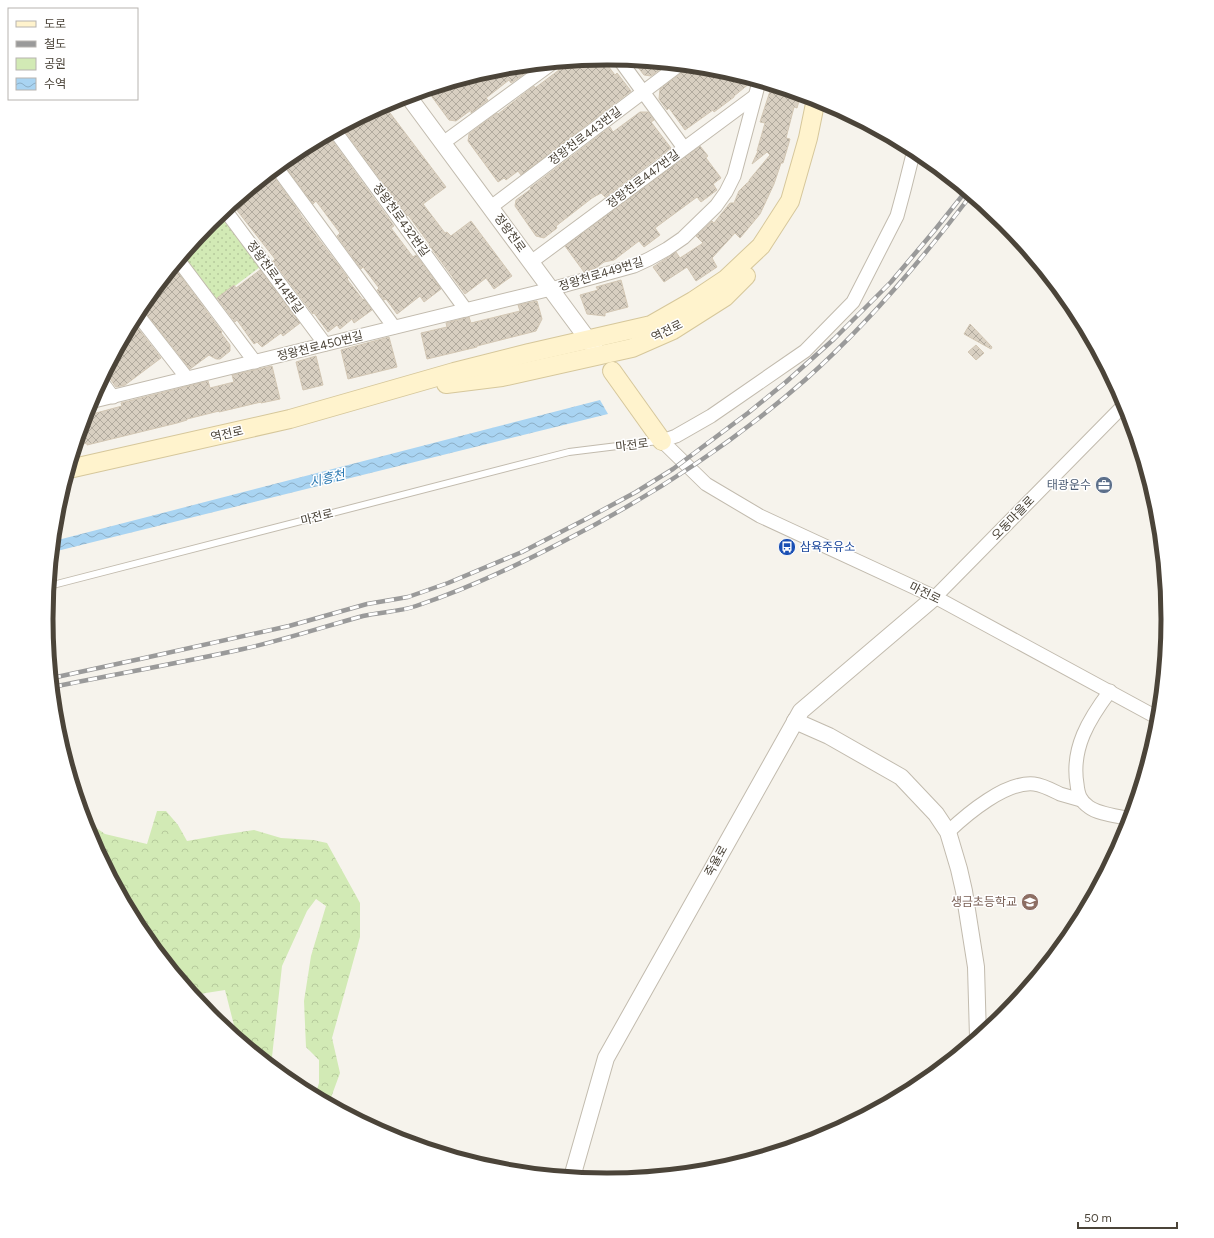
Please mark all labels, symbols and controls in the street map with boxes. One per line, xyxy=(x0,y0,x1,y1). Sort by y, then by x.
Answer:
legend xyxy=(8,8,138,100)
text: 도로 xyxy=(44,17,66,31)
text: 철도 xyxy=(44,37,66,51)
text: 공원 xyxy=(44,57,66,71)
text: 수역 xyxy=(44,77,66,91)
street label: 정왕천로443번길 xyxy=(546,104,624,168)
street label: 정왕천로447번길 xyxy=(604,147,682,211)
street label: 정왕천로432번길 xyxy=(370,181,432,259)
street label: 정왕천로 xyxy=(491,211,529,255)
street label: 정왕천로414번길 xyxy=(244,238,306,316)
street label: 정왕천로449번길 xyxy=(557,254,645,294)
street label: 역전로 xyxy=(649,317,685,345)
street label: 정왕천로450번길 xyxy=(275,329,365,363)
street label: 역전로 xyxy=(209,423,245,445)
street label: 마전로 xyxy=(615,436,649,454)
water label: 시흥천 xyxy=(308,467,347,490)
office icon: 태광운수 xyxy=(1094,475,1114,495)
place label: 태광운수 xyxy=(1047,478,1091,492)
street label: 오동마을로 xyxy=(989,493,1037,543)
street label: 마전로 xyxy=(299,506,335,528)
bus stop icon: 삼육주유소 xyxy=(777,537,797,557)
place label: 삼육주유소 xyxy=(800,540,855,554)
street label: 마전로 xyxy=(907,579,943,607)
street label: 죽율로 xyxy=(702,843,730,879)
school or university icon: 생금초등학교 xyxy=(1020,892,1040,912)
place label: 생금초등학교 xyxy=(951,895,1017,909)
scale bar xyxy=(1078,1204,1177,1230)
text: 50 m xyxy=(1084,1211,1112,1225)

